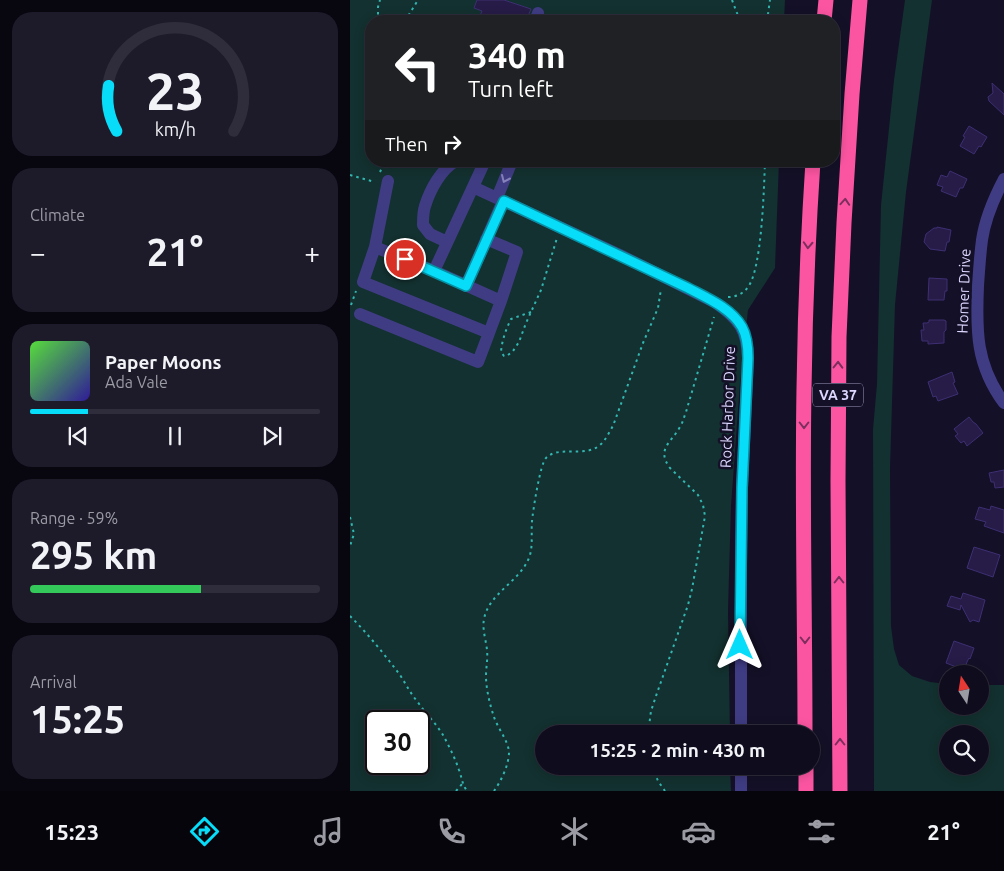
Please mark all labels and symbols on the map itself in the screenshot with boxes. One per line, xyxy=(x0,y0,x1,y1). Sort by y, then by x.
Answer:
one-way arrow xyxy=(500,174,511,183)
one-way arrow xyxy=(839,198,850,206)
pin xyxy=(384,238,426,280)
one-way arrow xyxy=(803,241,814,249)
street label: Homer Drive xyxy=(954,248,973,334)
street label: Rock Harbor Drive xyxy=(717,346,738,468)
one-way arrow xyxy=(833,361,844,369)
road number: VA 37 xyxy=(813,384,863,406)
one-way arrow xyxy=(798,421,809,429)
one-way arrow xyxy=(834,576,844,584)
position arrow xyxy=(713,618,765,670)
one-way arrow xyxy=(800,636,810,644)
north arrow xyxy=(939,665,989,715)
speed limit sign: 30 xyxy=(365,710,430,775)
one-way arrow xyxy=(834,738,845,746)

